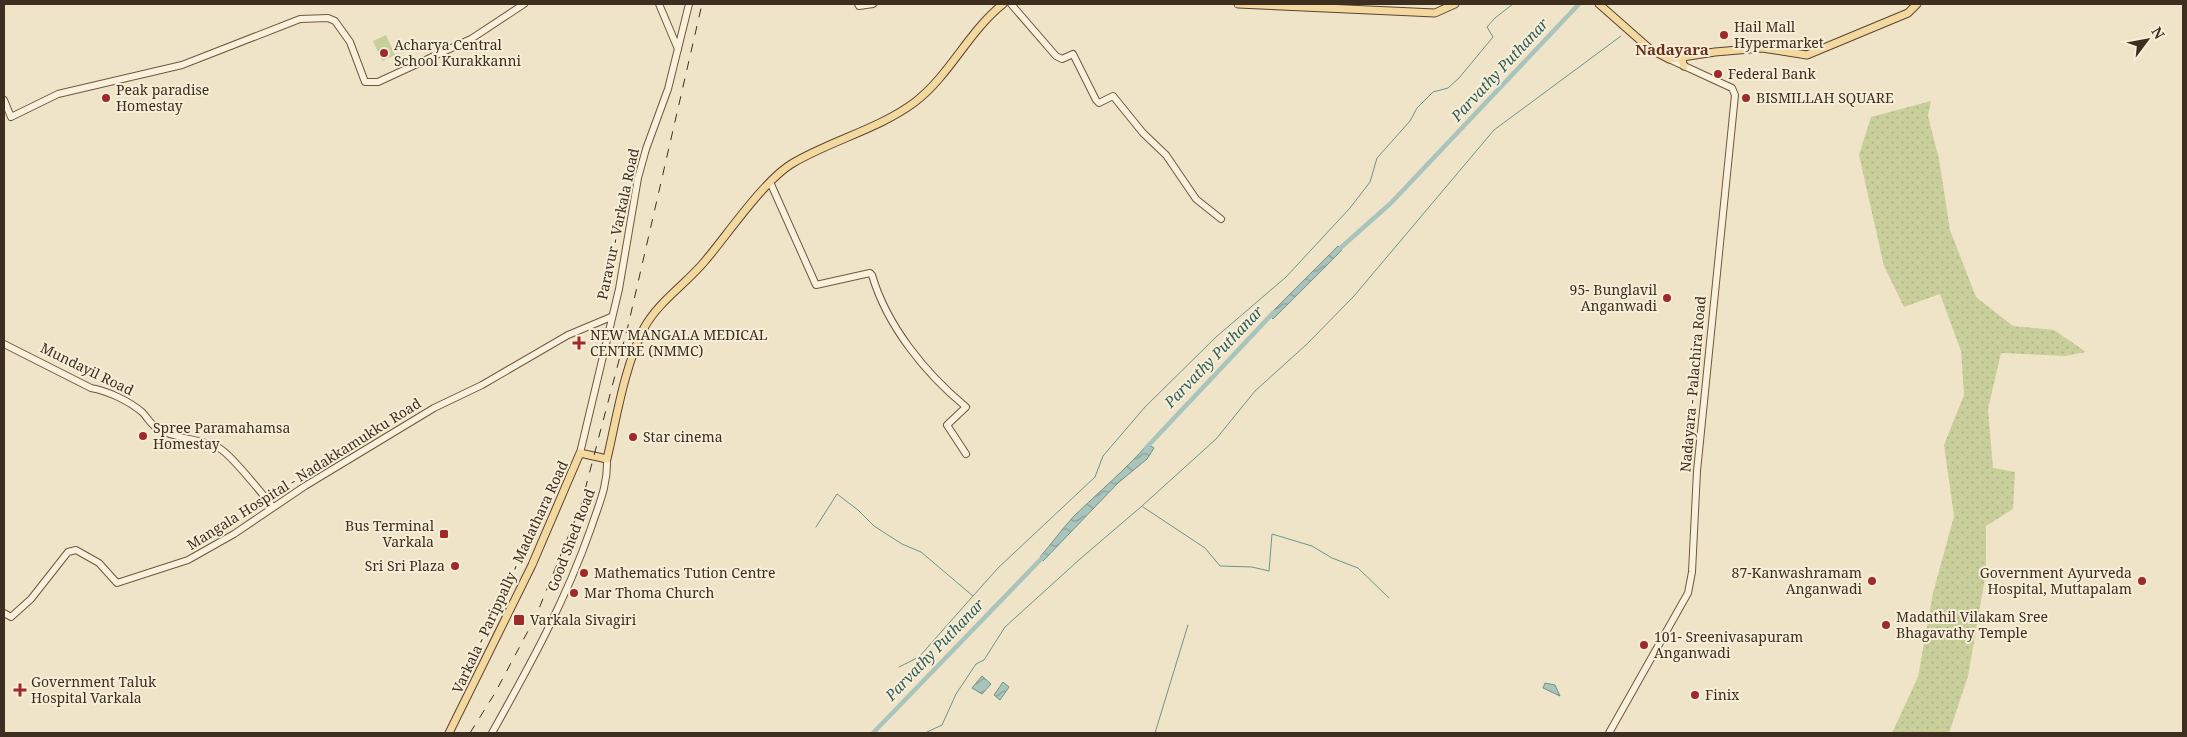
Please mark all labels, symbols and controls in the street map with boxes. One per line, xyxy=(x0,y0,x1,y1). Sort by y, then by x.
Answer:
water label: Parvathy Puthanar xyxy=(1446,13,1553,126)
north arrow xyxy=(2122,15,2172,65)
place label: Hail Mall Hypermarket xyxy=(1734,17,1824,52)
text: N xyxy=(2147,23,2169,43)
marker: Hail Mall Hypermarket xyxy=(1718,29,1730,41)
place label: Acharya Central School Kurakkanni xyxy=(394,35,521,70)
district label: Nadayara xyxy=(1635,39,1709,59)
marker: Acharya Central School Kurakkanni xyxy=(378,47,390,59)
place label: Federal Bank xyxy=(1728,64,1817,83)
marker: Federal Bank xyxy=(1712,68,1724,80)
place label: Peak paradise Homestay xyxy=(116,80,209,115)
place label: BISMILLAH SQUARE xyxy=(1756,88,1894,107)
marker: Peak paradise Homestay xyxy=(100,92,112,104)
marker: BISMILLAH SQUARE xyxy=(1740,92,1752,104)
street label: Paravur - Varkala Road xyxy=(592,146,643,301)
place label: 95- Bunglavil Anganwadi xyxy=(1570,280,1658,315)
marker: 95- Bunglavil Anganwadi xyxy=(1661,292,1673,304)
street label: Nadayara - Palachira Road xyxy=(1675,295,1710,473)
water label: Parvathy Puthanar xyxy=(1159,300,1268,412)
place label: NEW MANGALA MEDICAL CENTRE (NMMC) xyxy=(590,325,768,360)
marker: NEW MANGALA MEDICAL CENTRE (NMMC) xyxy=(572,336,586,350)
street label: Mundayil Road xyxy=(37,338,137,399)
street label: Mangala Hospital - Nadakkamukku Road xyxy=(183,393,425,554)
place label: Spree Paramahamsa Homestay xyxy=(153,418,290,453)
place label: Star cinema xyxy=(643,427,723,446)
marker: Spree Paramahamsa Homestay xyxy=(137,430,149,442)
marker: Star cinema xyxy=(627,431,639,443)
street label: Varkala - Parippally - Madathara Road xyxy=(447,457,572,696)
street label: Good Shed Road xyxy=(542,485,599,594)
place label: Bus Terminal Varkala xyxy=(345,516,435,551)
marker: Bus Terminal Varkala xyxy=(438,528,450,540)
place label: Sri Sri Plaza xyxy=(365,556,445,575)
marker: Sri Sri Plaza xyxy=(449,560,461,572)
place label: Mathematics Tution Centre xyxy=(594,563,775,582)
place label: 87-Kanwashramam Anganwadi xyxy=(1732,563,1863,598)
place label: Government Ayurveda Hospital, Muttapalam xyxy=(1980,563,2132,598)
marker: Mathematics Tution Centre xyxy=(578,567,590,579)
marker: 87-Kanwashramam Anganwadi xyxy=(1866,575,1878,587)
marker: Government Ayurveda Hospital, Muttapalam xyxy=(2136,575,2148,587)
place label: Mar Thoma Church xyxy=(584,583,714,602)
marker: Mar Thoma Church xyxy=(568,587,580,599)
water label: Parvathy Puthanar xyxy=(880,593,989,705)
place label: Madathil Vilakam Sree Bhagavathy Temple xyxy=(1896,607,2048,642)
place label: Varkala Sivagiri xyxy=(530,610,637,629)
marker: Varkala Sivagiri xyxy=(512,613,526,627)
marker: Madathil Vilakam Sree Bhagavathy Temple xyxy=(1880,619,1892,631)
place label: 101- Sreenivasapuram Anganwadi xyxy=(1654,627,1803,662)
marker: 101- Sreenivasapuram Anganwadi xyxy=(1638,639,1650,651)
place label: Government Taluk Hospital Varkala xyxy=(31,672,157,707)
marker: Government Taluk Hospital Varkala xyxy=(13,683,27,697)
place label: Finix xyxy=(1705,685,1740,704)
marker: Finix xyxy=(1689,689,1701,701)

